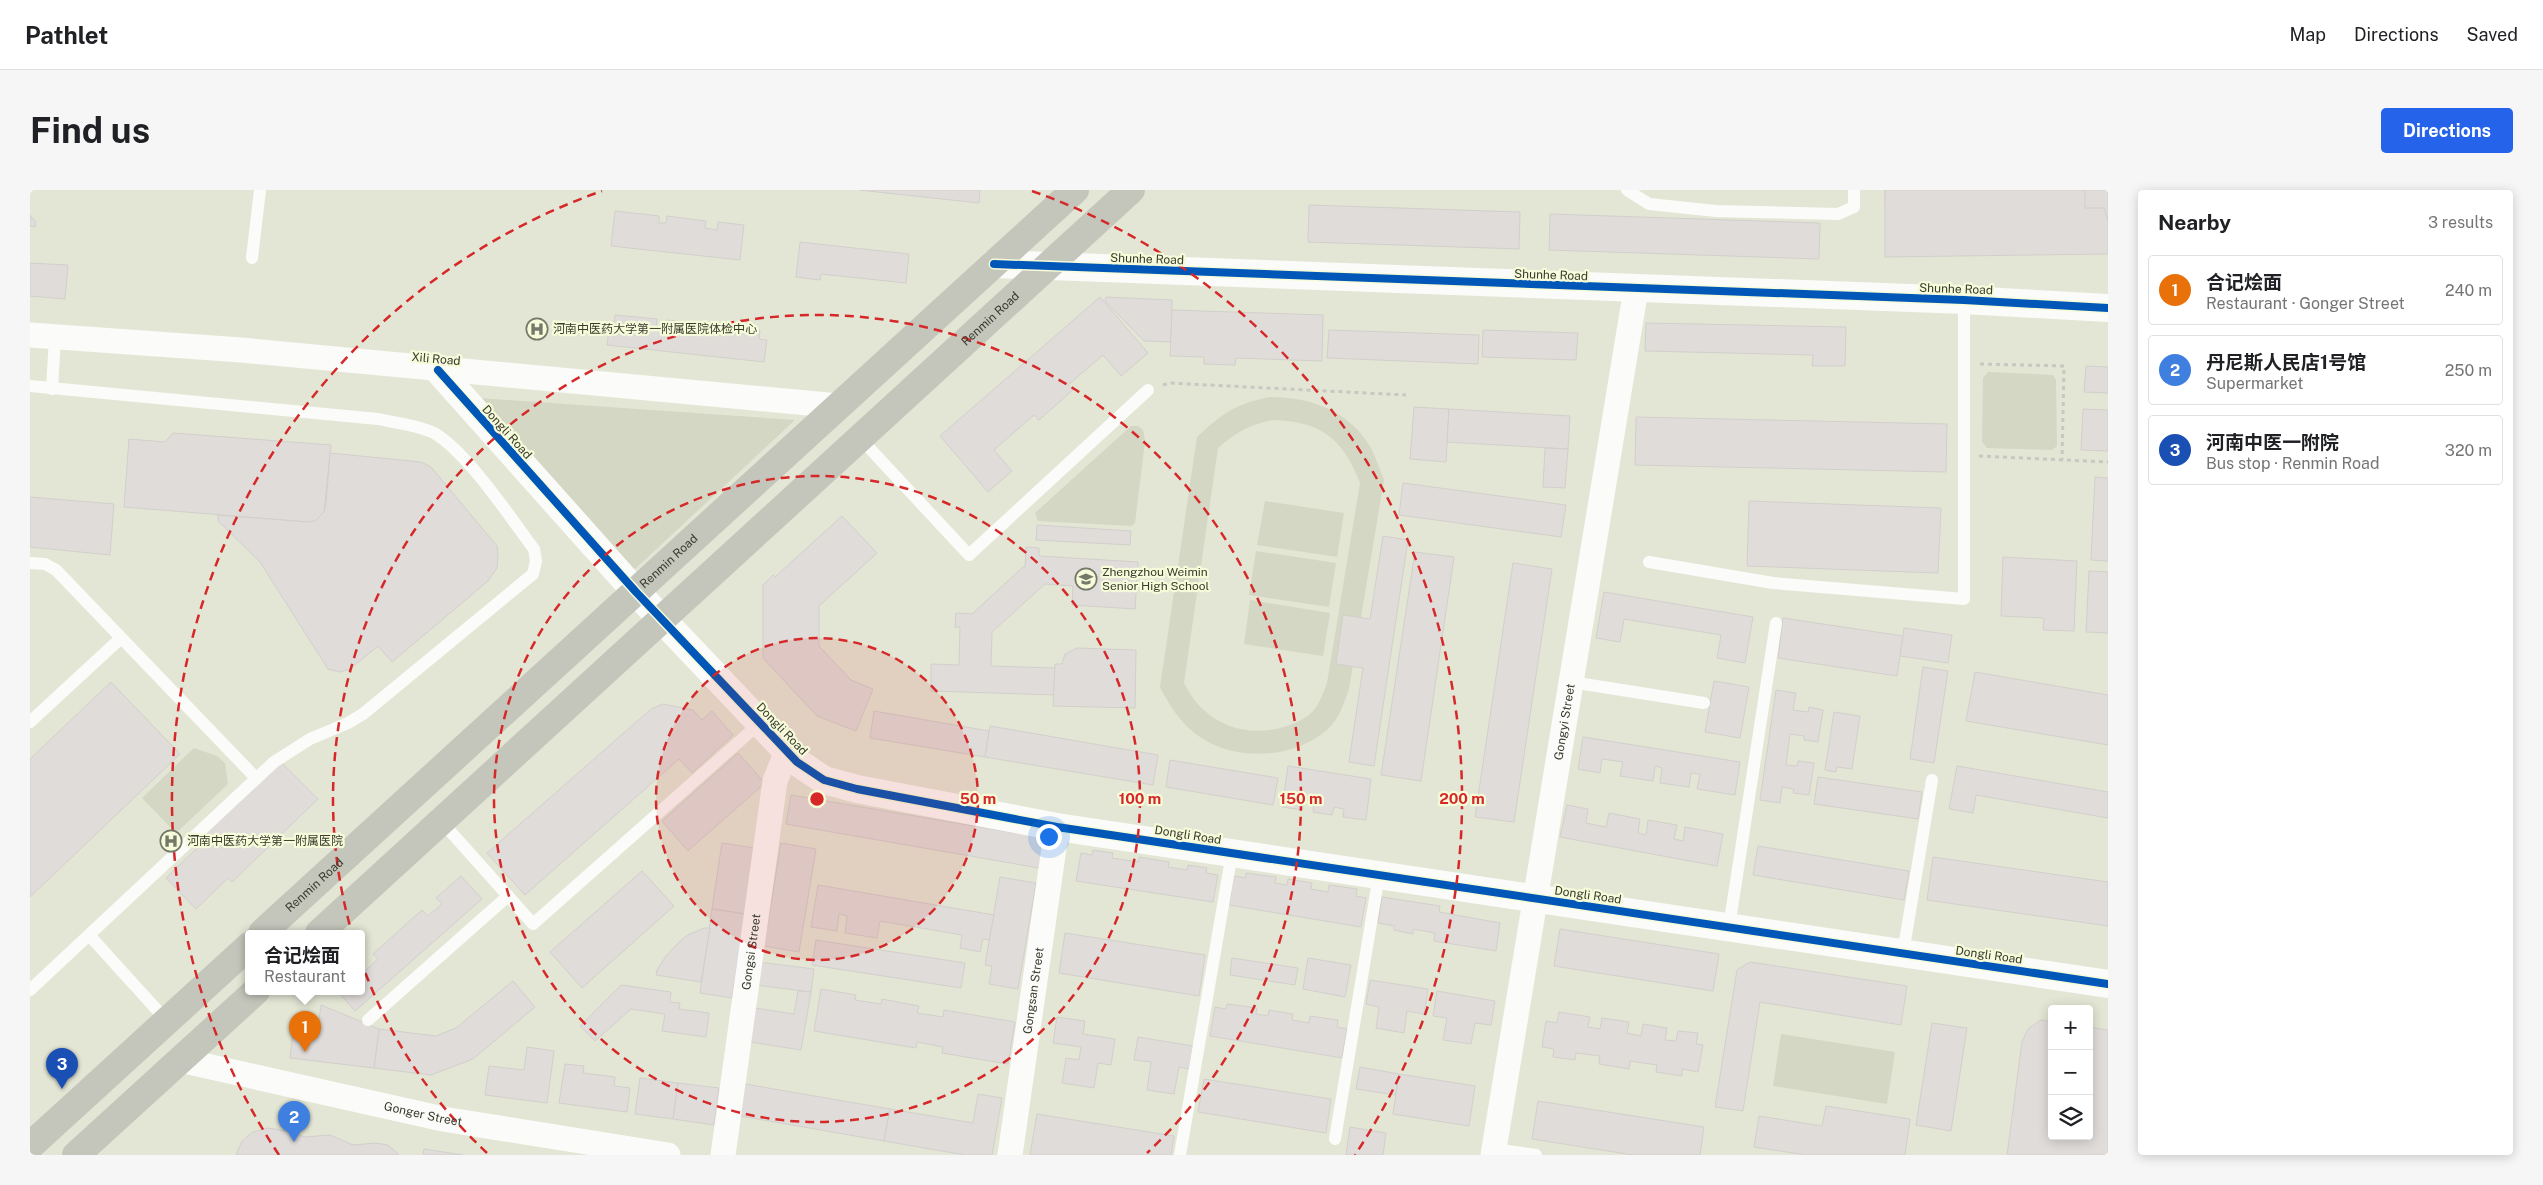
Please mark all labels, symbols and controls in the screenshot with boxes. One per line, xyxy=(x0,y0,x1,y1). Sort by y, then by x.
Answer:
text: Pathlet xyxy=(25,21,108,49)
text: Map xyxy=(2289,24,2326,45)
text: Directions xyxy=(2354,24,2439,45)
text: Saved xyxy=(2467,24,2518,45)
button: Directions xyxy=(2381,108,2513,153)
text: Find us xyxy=(30,110,150,151)
text: Nearby xyxy=(2158,210,2231,235)
text: 3 results xyxy=(2428,213,2493,232)
street label: Shunhe Road xyxy=(1110,251,1184,267)
street label: Shunhe Road xyxy=(1514,267,1588,283)
text: 合记烩面 xyxy=(2206,271,2282,293)
street label: Shunhe Road xyxy=(1919,281,1993,297)
text: 1 xyxy=(2172,281,2178,300)
text: 240 m xyxy=(2445,281,2492,300)
street label: Renmin Road xyxy=(959,289,1022,349)
text: Restaurant · Gonger Street xyxy=(2206,294,2405,313)
hospital icon: 河南中医药大学第一附属医院体检中心 xyxy=(525,317,549,341)
place label: 河南中医药大学第一附属医院体检中心 xyxy=(553,322,757,336)
street label: Xili Road xyxy=(411,350,461,368)
text: 丹尼斯人民店1号馆 xyxy=(2206,351,2366,373)
text: 2 xyxy=(2170,361,2180,380)
text: 250 m xyxy=(2445,361,2492,380)
text: Supermarket xyxy=(2206,374,2303,393)
street label: Dongli Road xyxy=(479,402,535,462)
text: 河南中医一附院 xyxy=(2206,431,2339,453)
text: 3 xyxy=(2170,441,2180,460)
text: 320 m xyxy=(2445,441,2492,460)
text: Bus stop · Renmin Road xyxy=(2206,454,2379,473)
street label: Renmin Road xyxy=(637,531,701,591)
place label: Zhengzhou Weimin Senior High School xyxy=(1102,565,1210,593)
school or university icon: Zhengzhou Weimin Senior High School xyxy=(1074,567,1098,591)
street label: Gongyi Street xyxy=(1551,682,1578,761)
street label: Dongli Road xyxy=(754,700,810,758)
centre of rings xyxy=(808,790,826,808)
text: 50 m xyxy=(960,790,996,807)
text: 100 m xyxy=(1119,790,1161,807)
text: 150 m xyxy=(1279,790,1323,807)
text: 200 m xyxy=(1439,790,1485,807)
street label: Dongli Road xyxy=(1154,823,1222,847)
your location xyxy=(1036,824,1062,850)
hospital icon: 河南中医药大学第一附属医院 xyxy=(159,829,183,853)
place label: 河南中医药大学第一附属医院 xyxy=(187,834,343,848)
street label: Renmin Road xyxy=(283,855,346,915)
street label: Dongli Road xyxy=(1554,883,1622,907)
street label: Gongsi Street xyxy=(739,913,764,991)
popup xyxy=(245,930,365,995)
street label: Dongli Road xyxy=(1955,943,2023,967)
text: 合记烩面 xyxy=(264,944,340,966)
street label: Gongsan Street xyxy=(1020,946,1047,1035)
text: Restaurant xyxy=(264,967,346,986)
map controls xyxy=(2048,1005,2093,1140)
button: + xyxy=(2048,1005,2093,1050)
pin: 1 xyxy=(289,1011,321,1052)
pin: 3 xyxy=(46,1048,78,1089)
button: − xyxy=(2048,1050,2093,1095)
button: layers xyxy=(2048,1095,2093,1140)
street label: Gonger Street xyxy=(383,1099,463,1129)
pin: 2 xyxy=(278,1101,310,1142)

